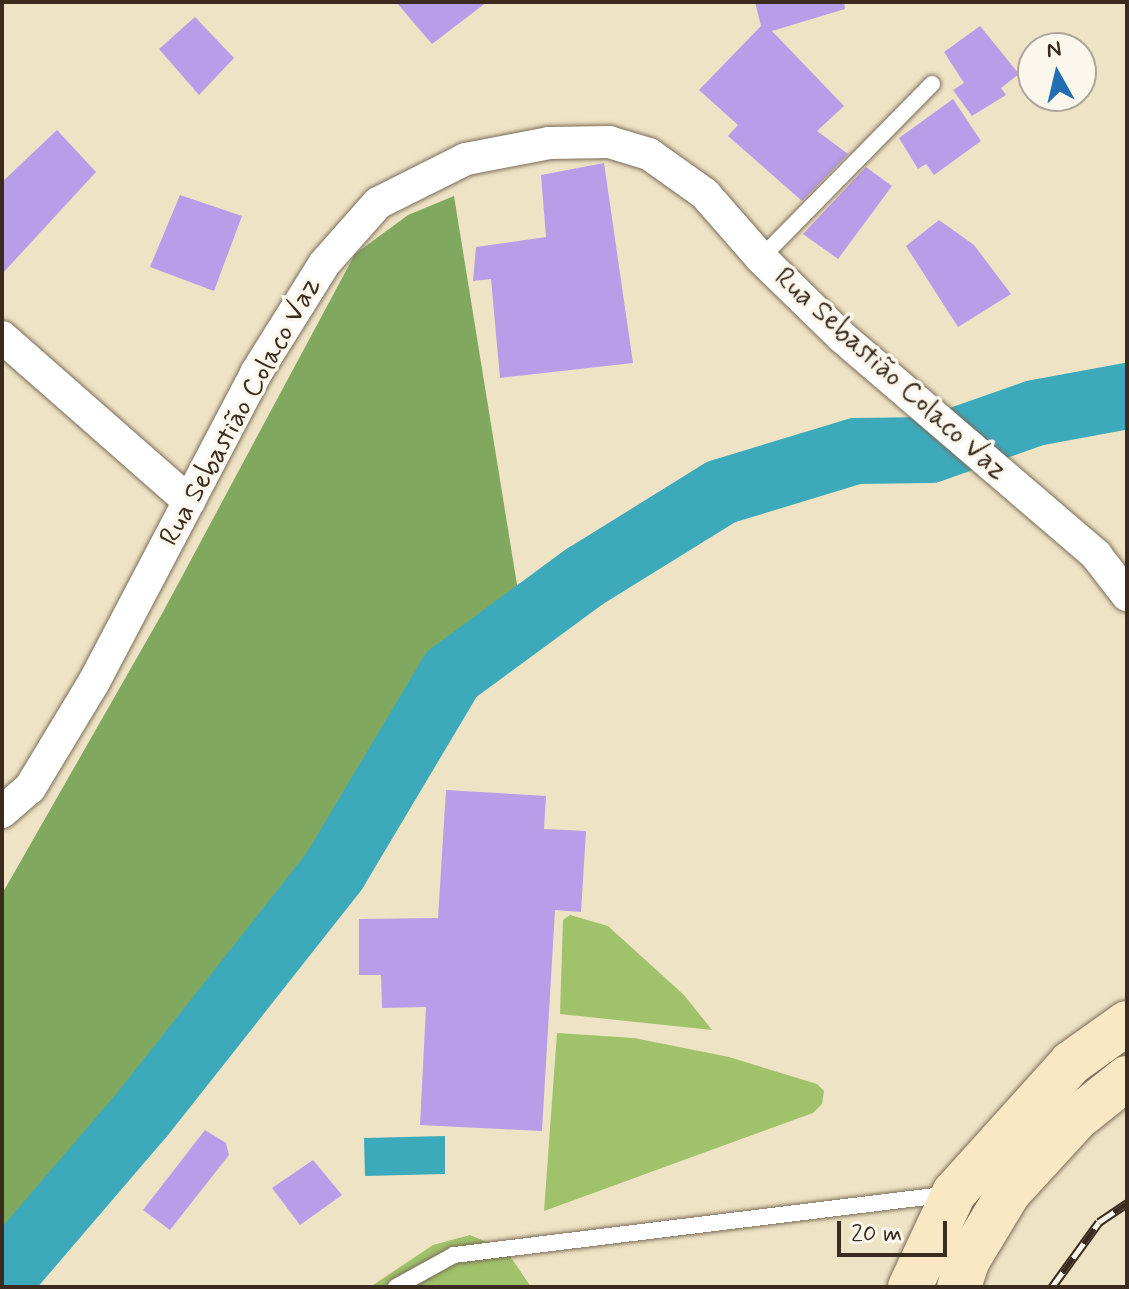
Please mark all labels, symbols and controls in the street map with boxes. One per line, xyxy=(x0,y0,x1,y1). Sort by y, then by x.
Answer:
north arrow xyxy=(1017,32,1097,112)
text: N xyxy=(1045,35,1063,65)
street label: Rua Sebastião Colaco Vaz xyxy=(768,263,1012,487)
street label: Rua Sebastião Colaco Vaz xyxy=(154,274,328,550)
scale bar xyxy=(841,1205,951,1255)
text: 20 m xyxy=(851,1219,902,1250)

